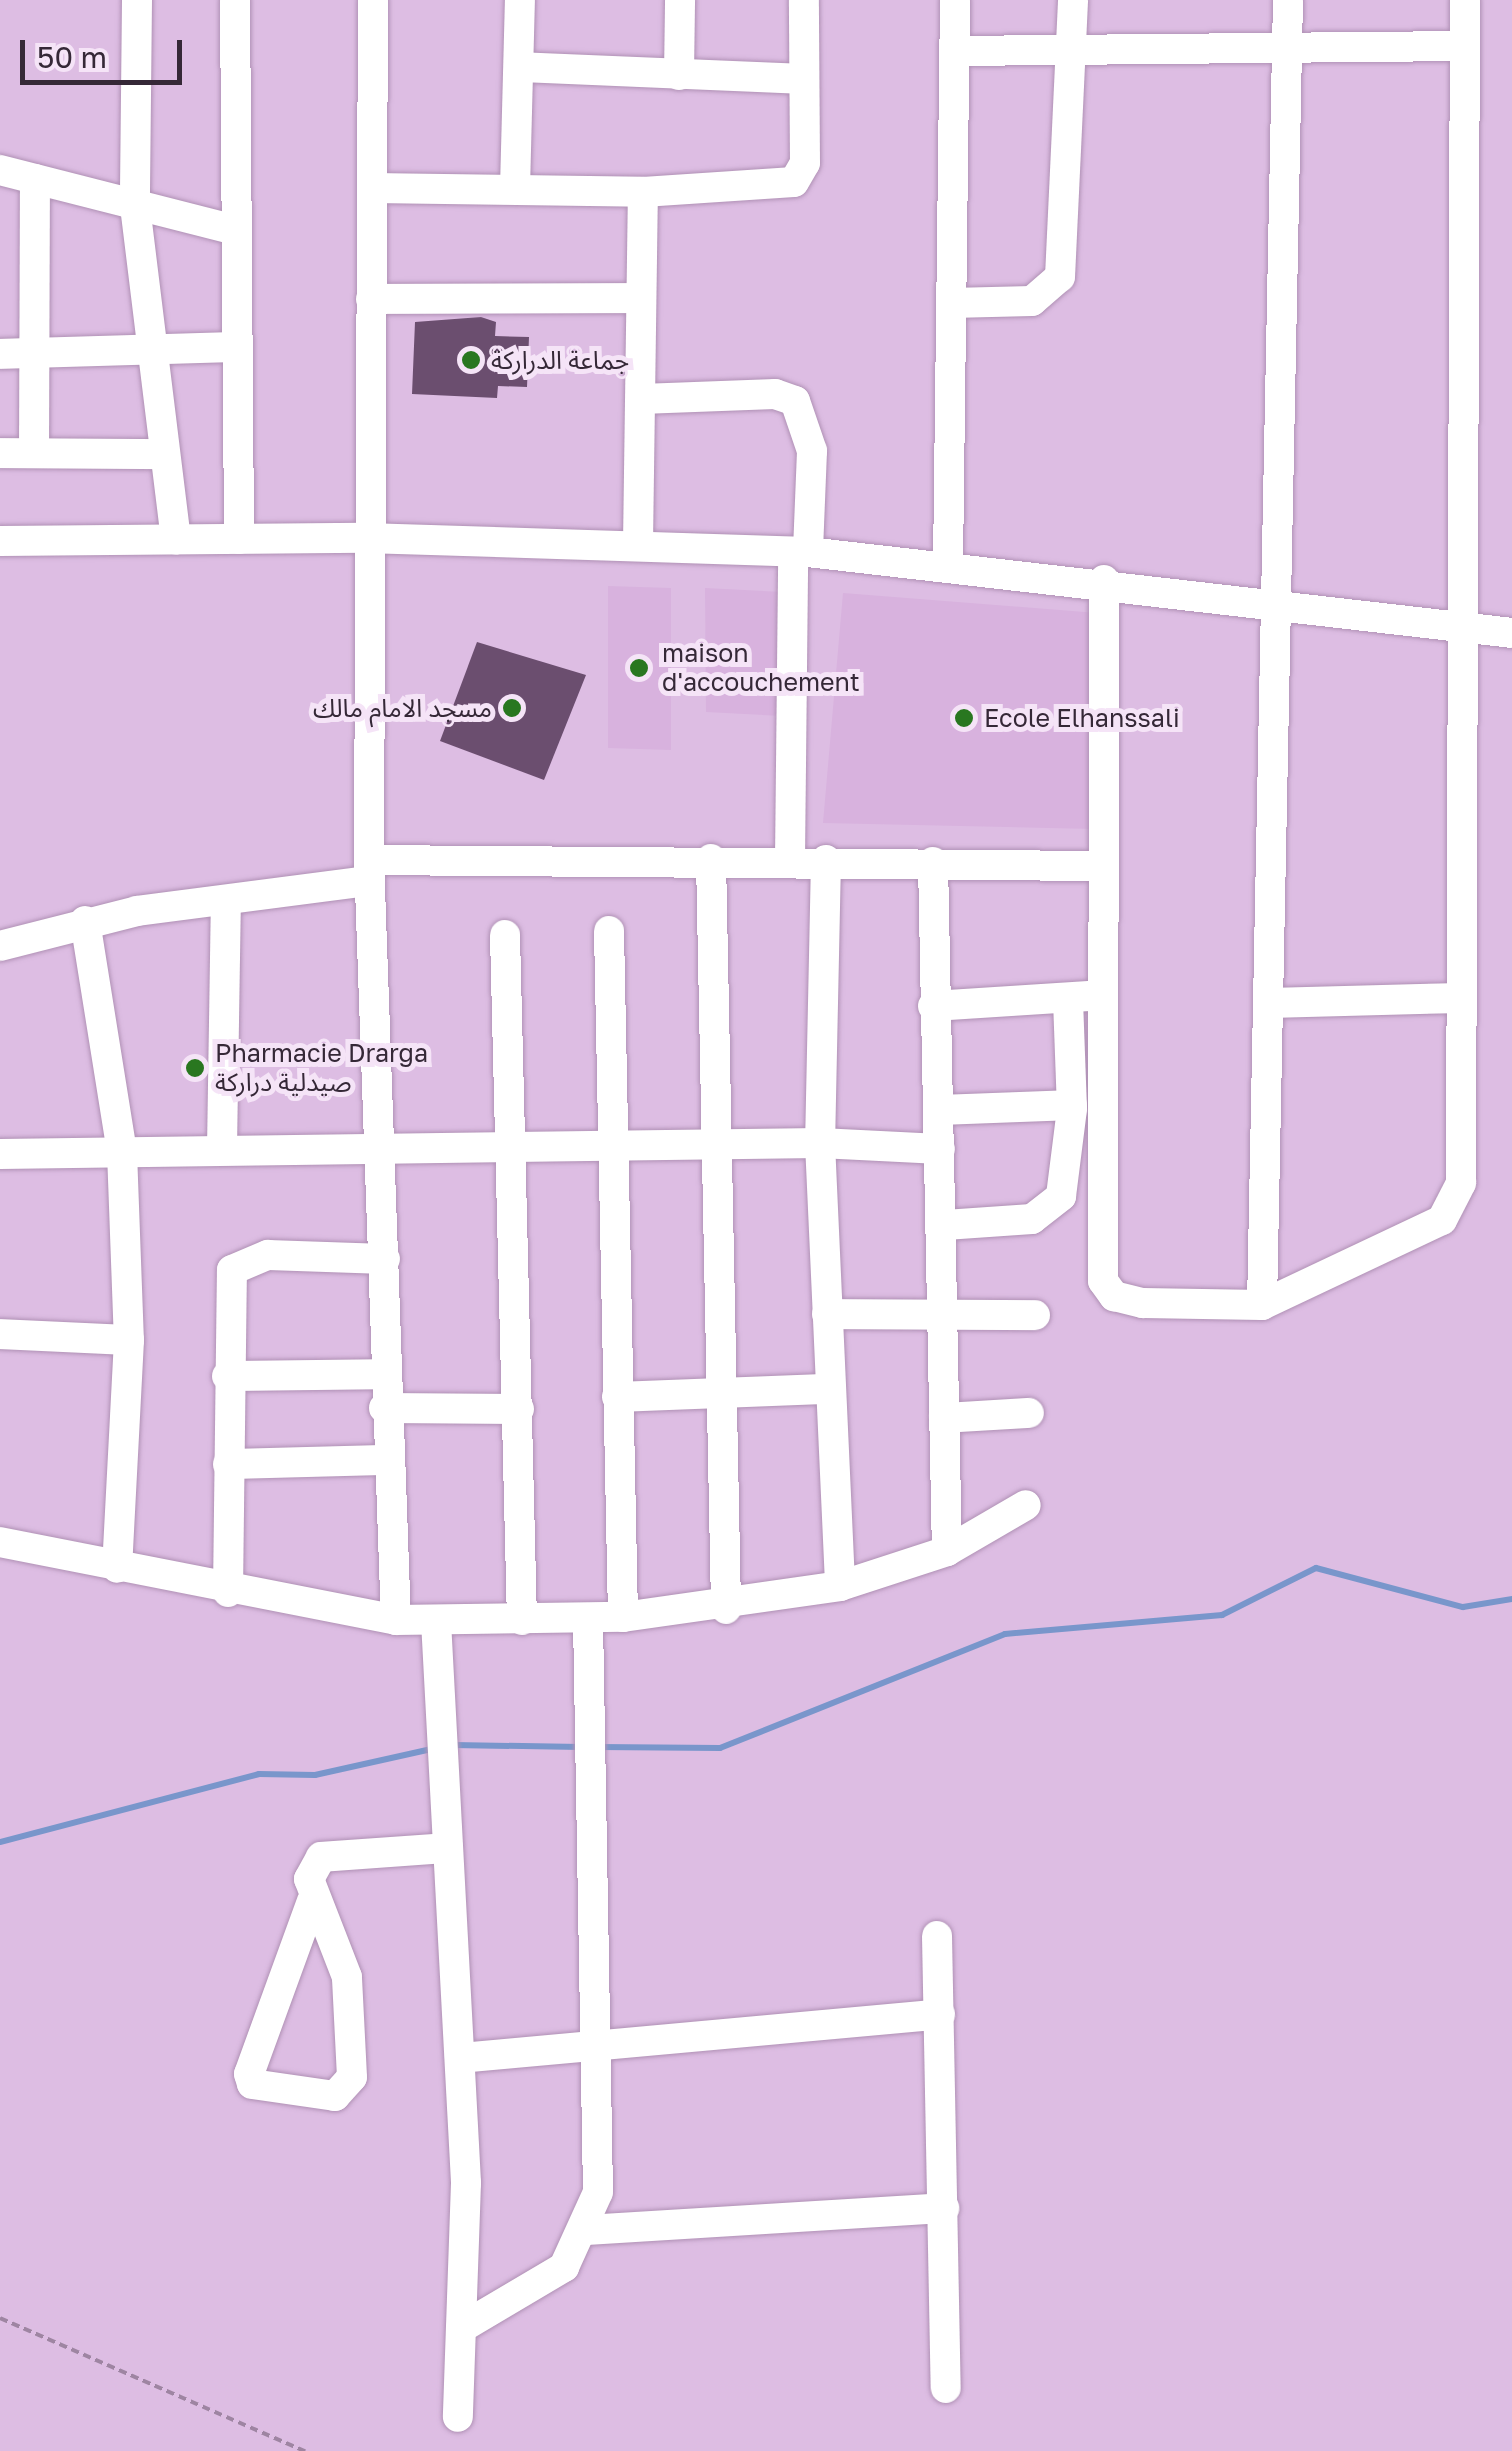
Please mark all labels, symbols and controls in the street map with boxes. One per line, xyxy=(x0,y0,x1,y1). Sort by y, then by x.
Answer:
scale bar xyxy=(25,20,188,82)
text: 50 m xyxy=(37,39,107,75)
place label: جماعة الدراركة xyxy=(491,345,629,375)
marker: جماعة الدراركة xyxy=(460,349,482,371)
place label: maison d'accouchement xyxy=(662,639,860,698)
marker: maison d'accouchement xyxy=(626,655,652,681)
place label: مسجد الامام مالك xyxy=(313,693,492,723)
marker: مسجد الامام مالك xyxy=(501,697,523,719)
place label: Ecole Elhanssali xyxy=(984,703,1180,733)
marker: Ecole Elhanssali xyxy=(953,707,975,729)
place label: Pharmacie Drarga صيدلية دراركة xyxy=(215,1039,428,1098)
marker: Pharmacie Drarga صيدلية دراركة xyxy=(184,1057,206,1079)

